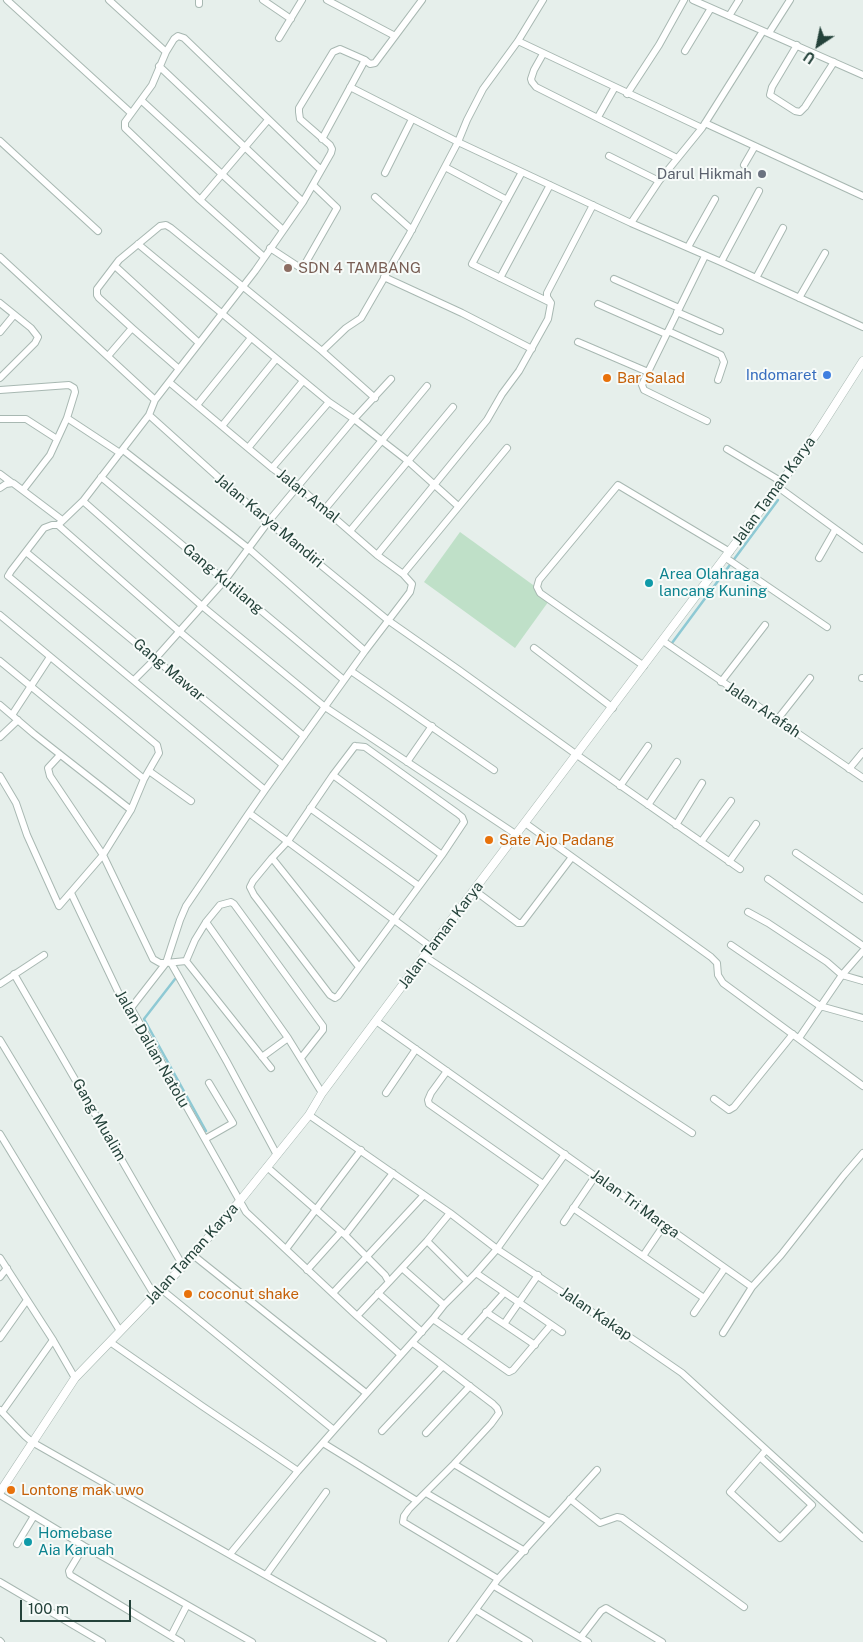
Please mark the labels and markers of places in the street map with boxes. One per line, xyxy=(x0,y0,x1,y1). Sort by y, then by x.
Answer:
place label: Darul Hikmah xyxy=(657,165,752,183)
marker: Darul Hikmah xyxy=(756,168,768,180)
place label: SDN 4 TAMBANG xyxy=(298,259,421,277)
marker: SDN 4 TAMBANG xyxy=(282,262,294,274)
place label: Indomaret xyxy=(746,366,817,384)
place label: Bar Salad xyxy=(617,369,685,387)
marker: Indomaret xyxy=(821,369,833,381)
marker: Bar Salad xyxy=(601,372,613,384)
place label: Area Olahraga lancang Kuning xyxy=(659,565,767,600)
marker: Area Olahraga lancang Kuning xyxy=(643,577,655,589)
place label: Sate Ajo Padang xyxy=(499,831,614,849)
marker: Sate Ajo Padang xyxy=(483,834,495,846)
place label: coconut shake xyxy=(198,1285,299,1303)
marker: coconut shake xyxy=(182,1288,194,1300)
place label: Lontong mak uwo xyxy=(21,1481,144,1499)
marker: Lontong mak uwo xyxy=(5,1484,17,1496)
place label: Homebase Aia Karuah xyxy=(38,1524,114,1559)
marker: Homebase Aia Karuah xyxy=(22,1536,34,1548)

